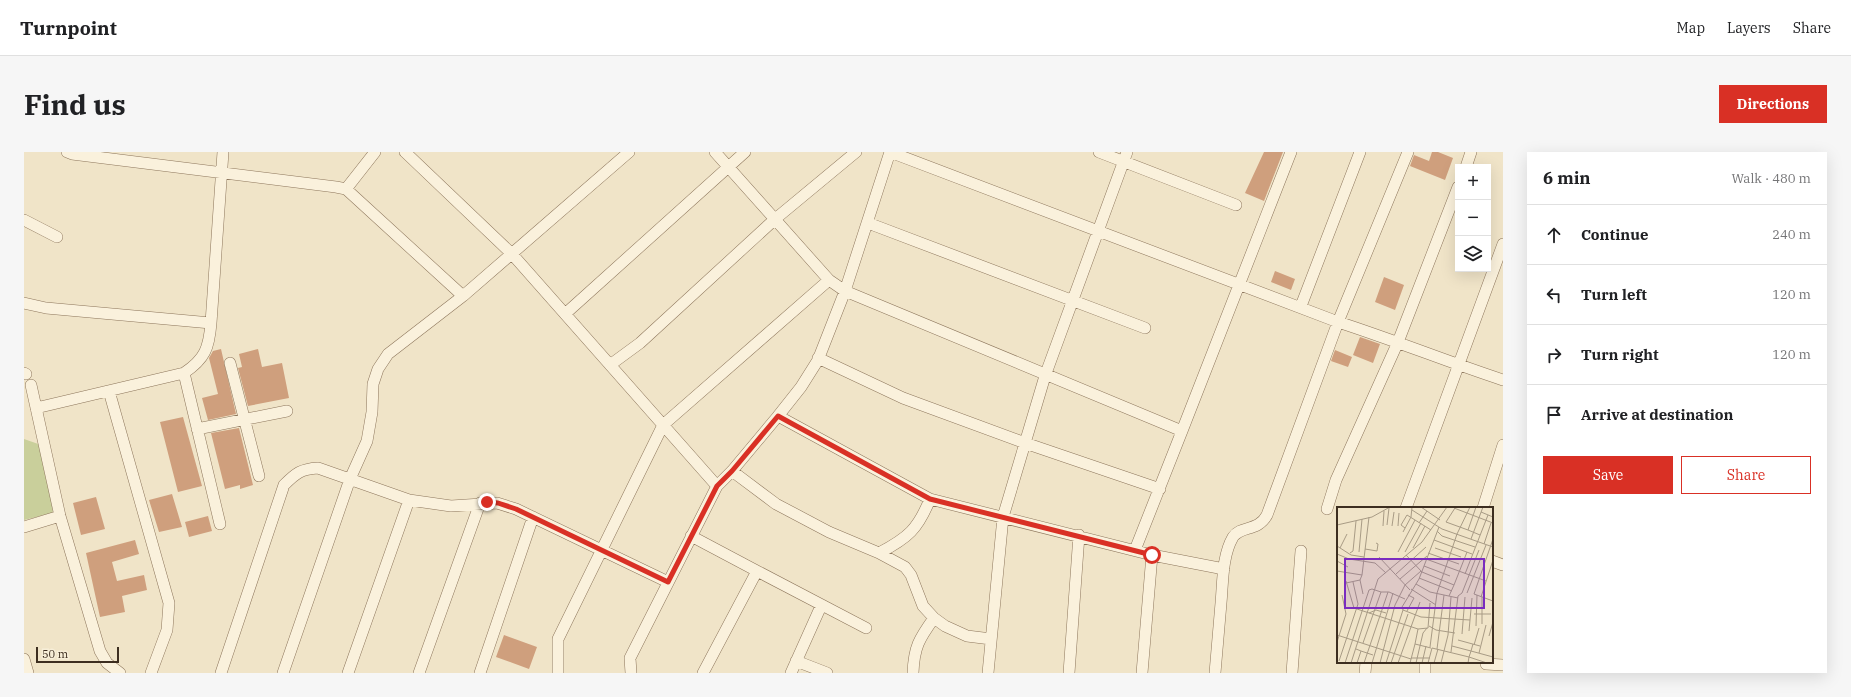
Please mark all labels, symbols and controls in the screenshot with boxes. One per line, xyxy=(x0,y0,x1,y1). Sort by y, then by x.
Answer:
text: Turnpoint xyxy=(20,16,117,40)
text: Map xyxy=(1677,19,1705,37)
text: Layers xyxy=(1727,19,1771,37)
text: Share xyxy=(1793,19,1831,37)
button: Directions xyxy=(1719,85,1827,123)
text: Find us xyxy=(24,86,126,123)
map controls xyxy=(1455,164,1491,272)
button: + xyxy=(1455,164,1491,200)
text: 6 min xyxy=(1543,167,1591,189)
text: Walk · 480 m xyxy=(1732,170,1811,187)
button: − xyxy=(1455,200,1491,236)
icon: ahead xyxy=(1543,224,1565,246)
text: Continue xyxy=(1581,225,1648,244)
text: 240 m xyxy=(1772,226,1811,243)
button: layers xyxy=(1455,236,1491,272)
icon: left xyxy=(1543,284,1565,306)
text: Turn left xyxy=(1581,285,1647,304)
text: 120 m xyxy=(1772,286,1811,303)
icon: right xyxy=(1543,344,1565,366)
text: Turn right xyxy=(1581,345,1659,364)
text: 120 m xyxy=(1772,346,1811,363)
icon: arrive xyxy=(1543,404,1565,426)
text: Arrive at destination xyxy=(1581,405,1733,424)
button: Save xyxy=(1543,456,1673,494)
button: Share xyxy=(1681,456,1811,494)
route end xyxy=(478,493,496,511)
inset map xyxy=(1337,507,1493,663)
route start xyxy=(1143,546,1161,564)
scale bar xyxy=(36,645,119,664)
text: 50 m xyxy=(42,647,68,661)

